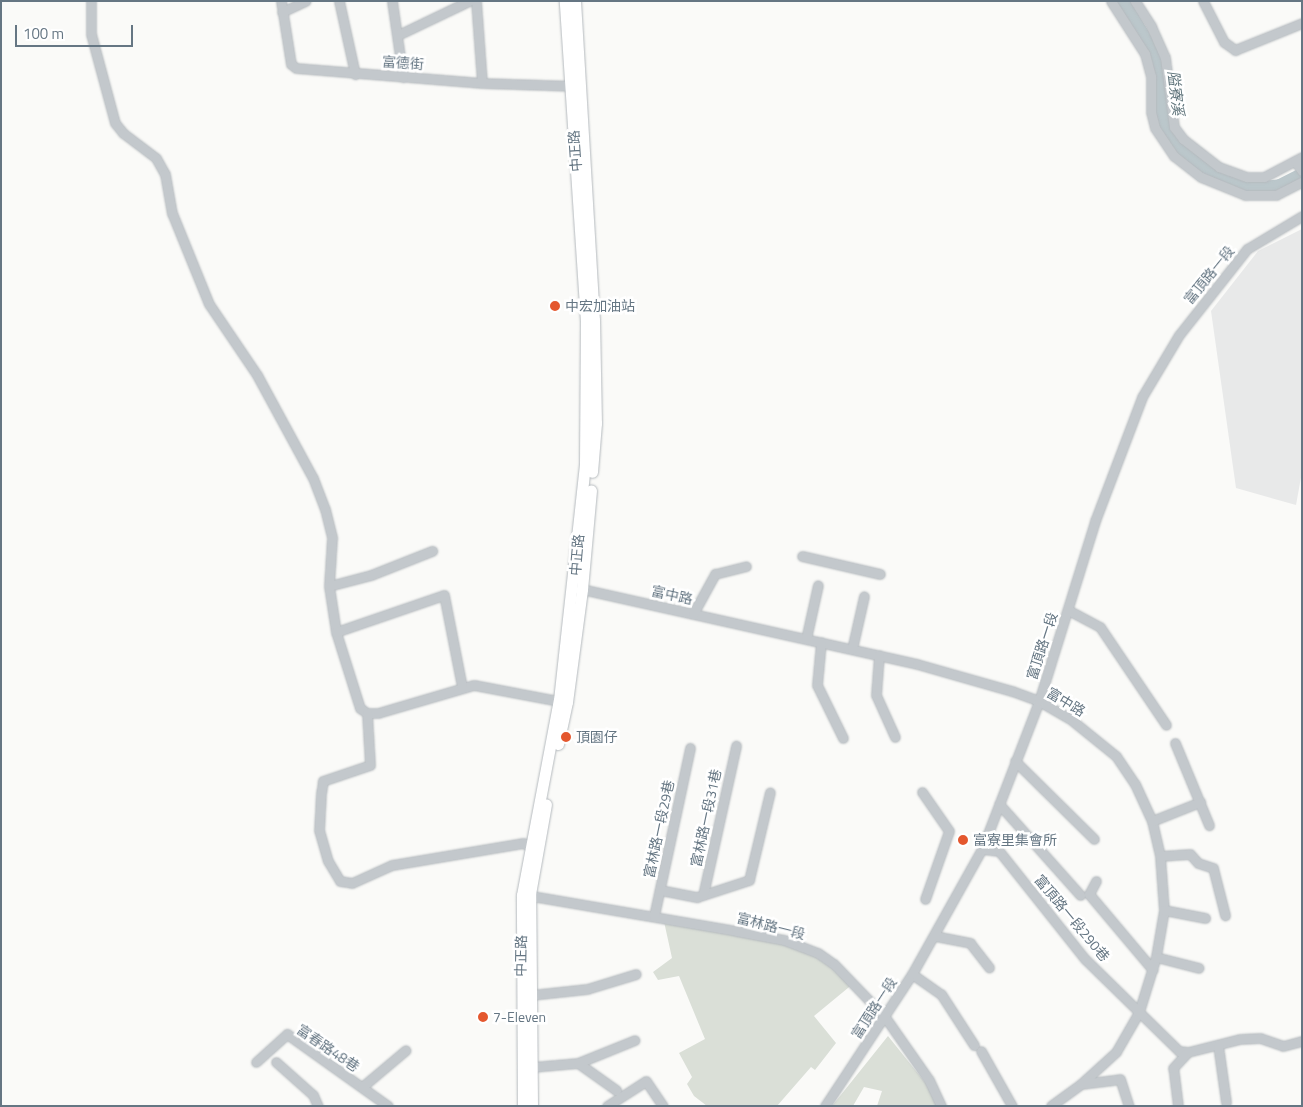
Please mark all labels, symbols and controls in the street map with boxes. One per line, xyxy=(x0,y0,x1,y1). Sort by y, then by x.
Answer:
scale bar xyxy=(18,15,135,47)
text: 100 m xyxy=(23,22,64,45)
street label: 富德街 xyxy=(381,53,425,73)
water label: 隘寮溪 xyxy=(1164,70,1188,116)
street label: 中正路 xyxy=(565,129,585,173)
street label: 富頂路一段 xyxy=(1180,243,1238,307)
place label: 中宏加油站 xyxy=(565,298,635,314)
marker: 中宏加油站 xyxy=(549,300,561,312)
street label: 中正路 xyxy=(567,533,587,577)
street label: 富中路 xyxy=(650,582,694,608)
street label: 富頂路一段 xyxy=(1023,610,1061,682)
street label: 富中路 xyxy=(1044,684,1088,720)
place label: 頂園仔 xyxy=(576,729,618,745)
marker: 頂園仔 xyxy=(560,731,572,743)
street label: 富林路一段31巷 xyxy=(687,768,725,868)
street label: 富林路一段29巷 xyxy=(640,779,678,879)
place label: 富寮里集會所 xyxy=(973,832,1057,848)
marker: 富寮里集會所 xyxy=(957,834,969,846)
street label: 富頂路一段290巷 xyxy=(1031,871,1113,965)
street label: 富林路一段 xyxy=(735,909,807,943)
street label: 中正路 xyxy=(512,935,530,977)
street label: 富頂路一段 xyxy=(848,974,900,1042)
place label: 7-Eleven xyxy=(493,1009,546,1025)
marker: 7-Eleven xyxy=(477,1011,489,1023)
street label: 富春路48巷 xyxy=(294,1021,362,1075)

